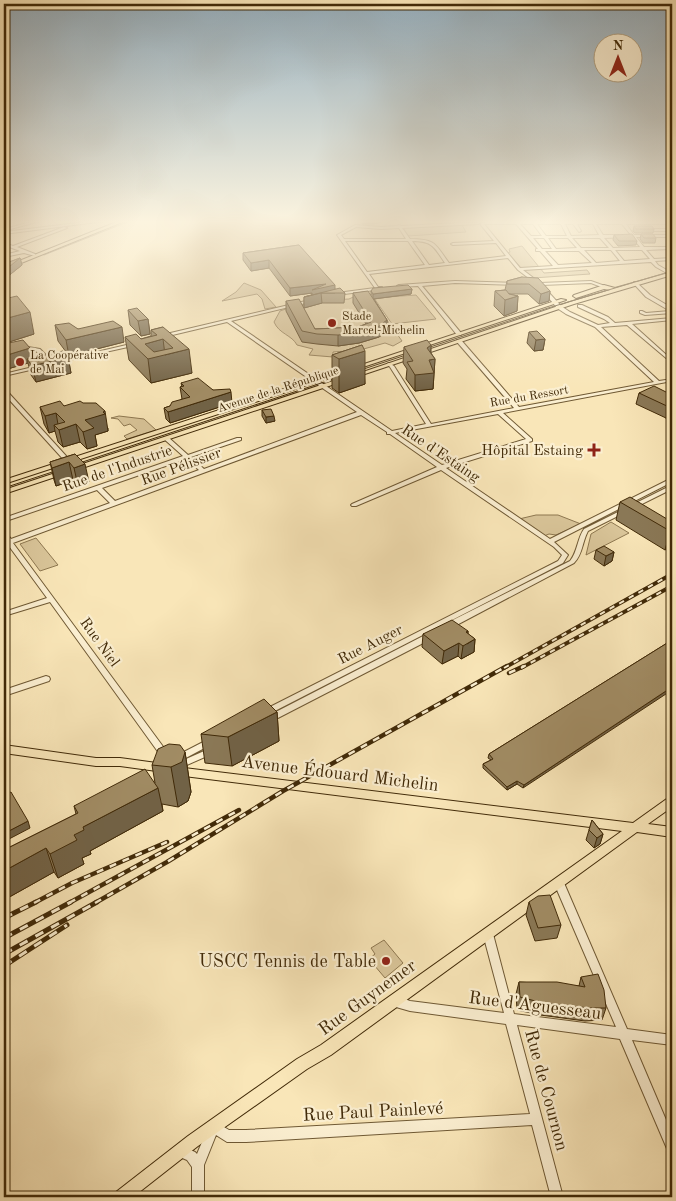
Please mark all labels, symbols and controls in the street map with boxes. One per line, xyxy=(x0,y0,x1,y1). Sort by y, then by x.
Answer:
north arrow xyxy=(594,32,644,82)
text: N xyxy=(613,39,624,53)
place label: Stade Marcel-Michelin xyxy=(342,311,425,337)
marker: Stade Marcel-Michelin xyxy=(326,317,338,329)
place label: La Coopérative de Mai xyxy=(30,350,109,376)
marker: La Coopérative de Mai xyxy=(14,356,26,368)
street label: Avenue de la République xyxy=(216,365,341,415)
street label: Rue du Ressort xyxy=(489,384,569,410)
street label: Rue d'Estaing xyxy=(398,423,482,486)
marker: Hôpital Estaing xyxy=(587,443,601,457)
street label: Rue de l'Industrie xyxy=(61,444,174,495)
place label: Hôpital Estaing xyxy=(481,444,583,459)
street label: Rue Pélissier xyxy=(139,446,224,489)
street label: Rue Niel xyxy=(76,616,121,670)
street label: Rue Auger xyxy=(336,623,405,668)
street label: Avenue Édouard Michelin xyxy=(240,749,440,795)
place label: USCC Tennis de Table xyxy=(199,953,376,971)
marker: USCC Tennis de Table xyxy=(380,955,392,967)
street label: Rue Guynemer xyxy=(315,956,420,1039)
street label: Rue d'Aguesseau xyxy=(468,989,603,1023)
street label: Rue de Cournon xyxy=(521,1028,571,1153)
street label: Rue Paul Painlevé xyxy=(302,1099,444,1125)

